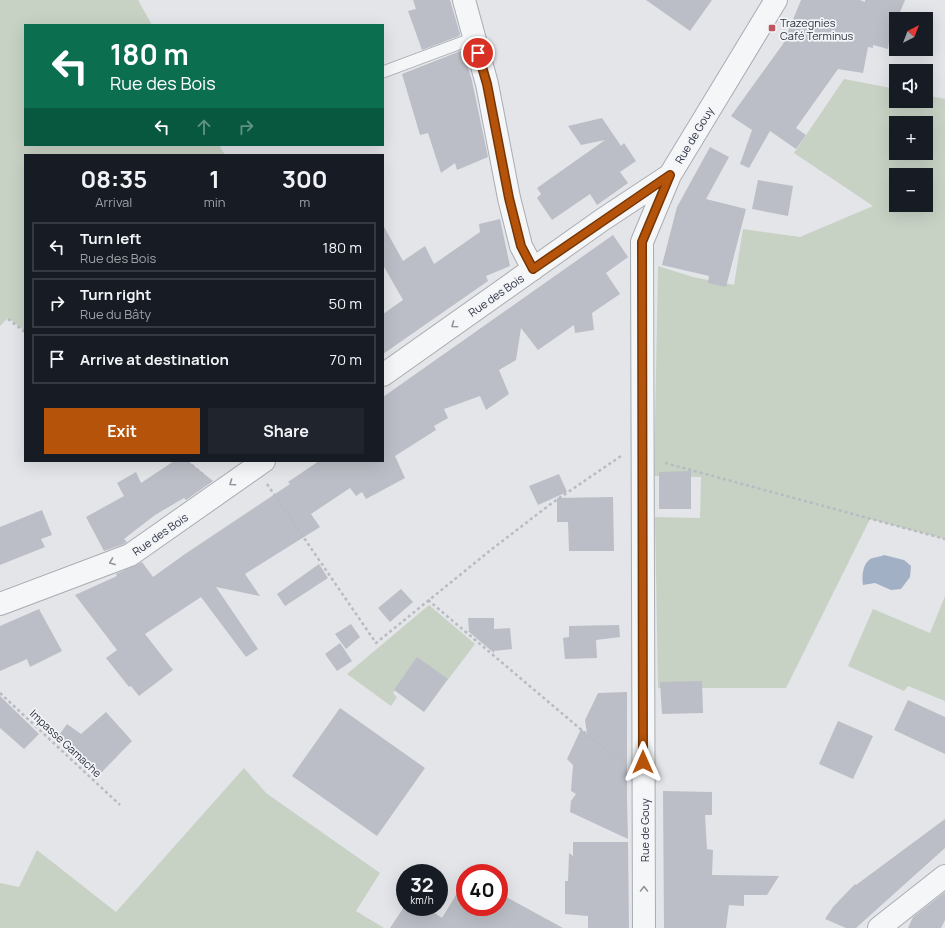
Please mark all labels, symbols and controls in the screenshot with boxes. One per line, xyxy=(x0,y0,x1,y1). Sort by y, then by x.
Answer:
north arrow xyxy=(889,12,933,56)
map controls xyxy=(889,12,933,212)
place label: Trazegnies Café Terminus xyxy=(780,15,854,43)
marker: Trazegnies Café Terminus xyxy=(767,23,777,33)
text: 180 m xyxy=(110,35,189,73)
pin xyxy=(461,36,495,70)
icon: left xyxy=(44,40,96,92)
icon: arrive xyxy=(467,42,489,64)
button: sound xyxy=(889,64,933,108)
text: Rue des Bois xyxy=(110,71,216,95)
street label: Rue de Gouy xyxy=(671,104,717,166)
icon: left xyxy=(151,116,173,138)
icon: ahead xyxy=(193,116,215,138)
icon: right xyxy=(235,116,257,138)
button: + xyxy=(889,116,933,160)
text: 08:35 xyxy=(80,162,147,195)
text: 1 xyxy=(209,162,220,195)
text: 300 xyxy=(282,162,327,195)
button: − xyxy=(889,168,933,212)
text: Arrival xyxy=(95,193,132,211)
text: min xyxy=(204,193,225,211)
text: m xyxy=(299,193,310,211)
text: Turn left xyxy=(80,228,142,249)
icon: left xyxy=(46,236,68,258)
text: 180 m xyxy=(323,237,362,258)
text: Rue des Bois xyxy=(80,249,156,267)
street label: Rue des Bois xyxy=(465,270,527,320)
text: Turn right xyxy=(80,284,151,305)
icon: right xyxy=(46,292,68,314)
text: 50 m xyxy=(328,293,362,314)
text: Rue du Bâty xyxy=(80,305,151,323)
one-way arrow xyxy=(451,320,458,327)
icon: arrive xyxy=(46,348,68,370)
text: Arrive at destination xyxy=(80,349,229,370)
text: 70 m xyxy=(330,349,362,370)
button: Exit xyxy=(44,408,200,454)
button: Share xyxy=(208,408,364,454)
one-way arrow xyxy=(230,478,237,485)
street label: Rue des Bois xyxy=(129,509,191,559)
one-way arrow xyxy=(109,557,116,565)
street label: Impasse Gamache xyxy=(27,706,106,781)
position arrow xyxy=(622,741,664,783)
street label: Rue de Gouy xyxy=(637,798,652,862)
speed limit sign: 40 xyxy=(456,864,508,916)
text: 32 xyxy=(410,871,434,898)
one-way arrow xyxy=(640,886,648,892)
text: km/h xyxy=(410,893,434,907)

